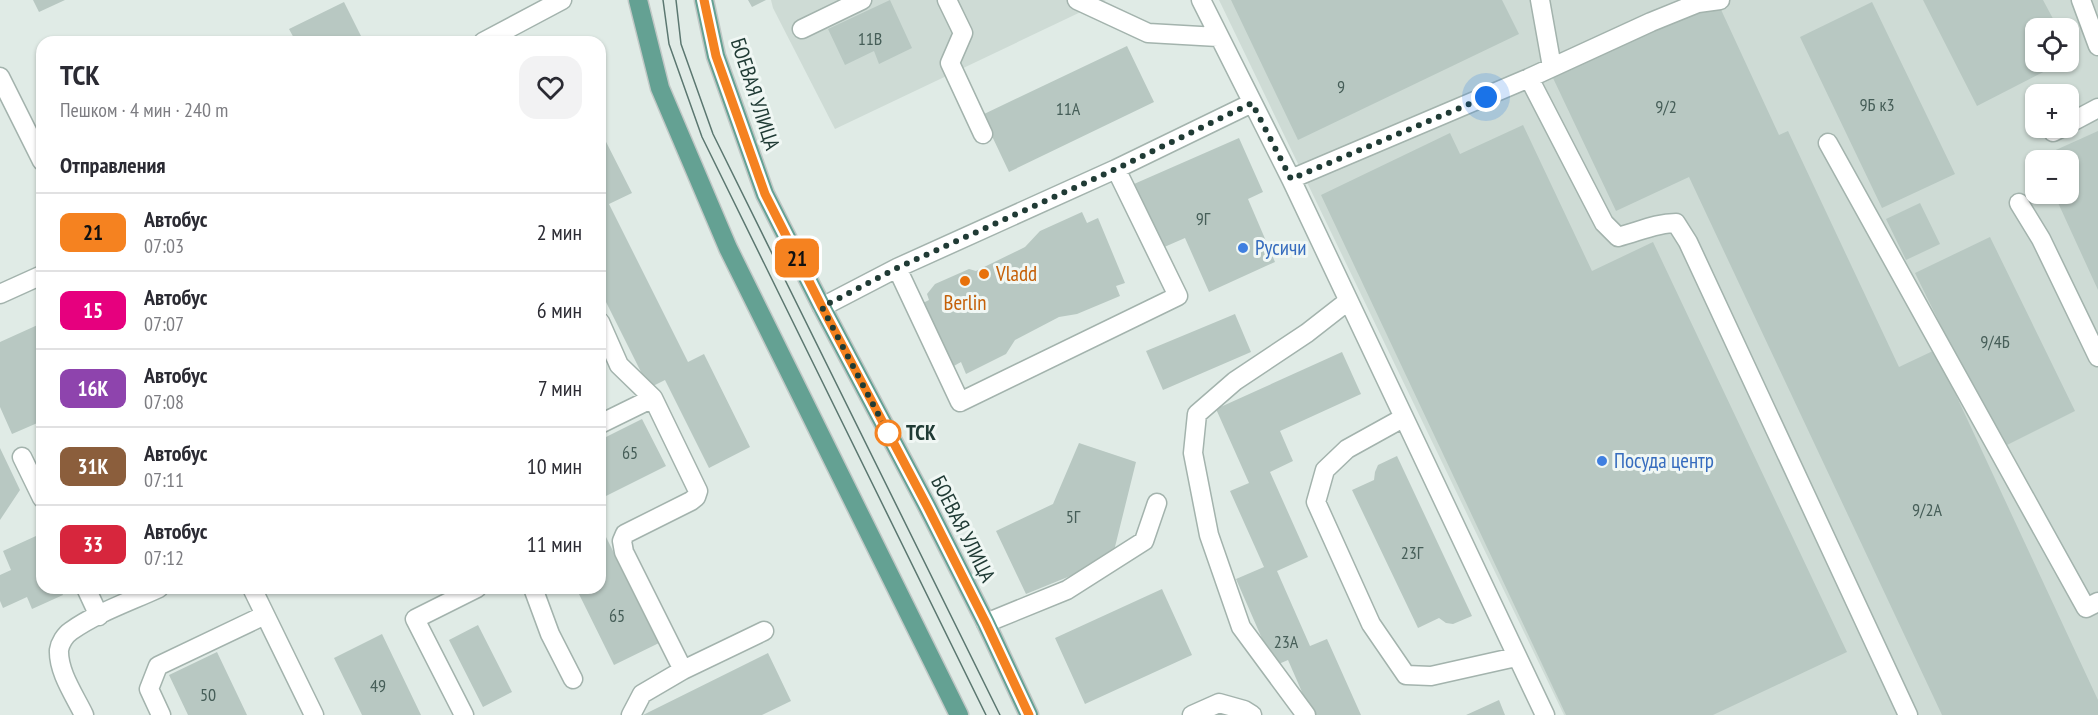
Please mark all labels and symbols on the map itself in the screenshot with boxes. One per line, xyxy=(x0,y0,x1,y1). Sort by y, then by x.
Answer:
house number: 11В xyxy=(858,27,882,50)
street label: БОЕВАЯ УЛИЦА xyxy=(725,34,786,153)
house number: 9 xyxy=(1337,75,1345,98)
your location xyxy=(1471,82,1501,112)
house number: 9Б к3 xyxy=(1860,93,1895,116)
house number: 9/2 xyxy=(1655,95,1677,118)
house number: 11А xyxy=(1056,97,1081,120)
house number: 9Г xyxy=(1196,207,1211,230)
place label: Русичи xyxy=(1255,234,1307,261)
line badge: 21 xyxy=(770,238,824,278)
marker: Русичи xyxy=(1236,241,1250,255)
place label: Vladd xyxy=(995,260,1037,287)
marker: Vladd xyxy=(977,267,991,281)
marker: Berlin xyxy=(958,274,972,288)
place label: Berlin xyxy=(944,289,987,316)
house number: 9/4Б xyxy=(1980,330,2010,353)
place label: ТСК xyxy=(906,419,936,446)
marker: ТСК xyxy=(875,420,901,446)
house number: 65 xyxy=(622,441,638,464)
place label: Посуда центр xyxy=(1614,447,1714,474)
marker: Посуда центр xyxy=(1595,454,1609,468)
street label: БОЕВАЯ УЛИЦА xyxy=(925,471,1002,587)
house number: 9/2А xyxy=(1912,498,1942,521)
house number: 5Г xyxy=(1066,505,1081,528)
house number: 23Г xyxy=(1401,541,1424,564)
house number: 65 xyxy=(609,604,625,627)
house number: 23А xyxy=(1274,630,1299,653)
house number: 49 xyxy=(370,674,386,697)
house number: 50 xyxy=(200,683,216,706)

